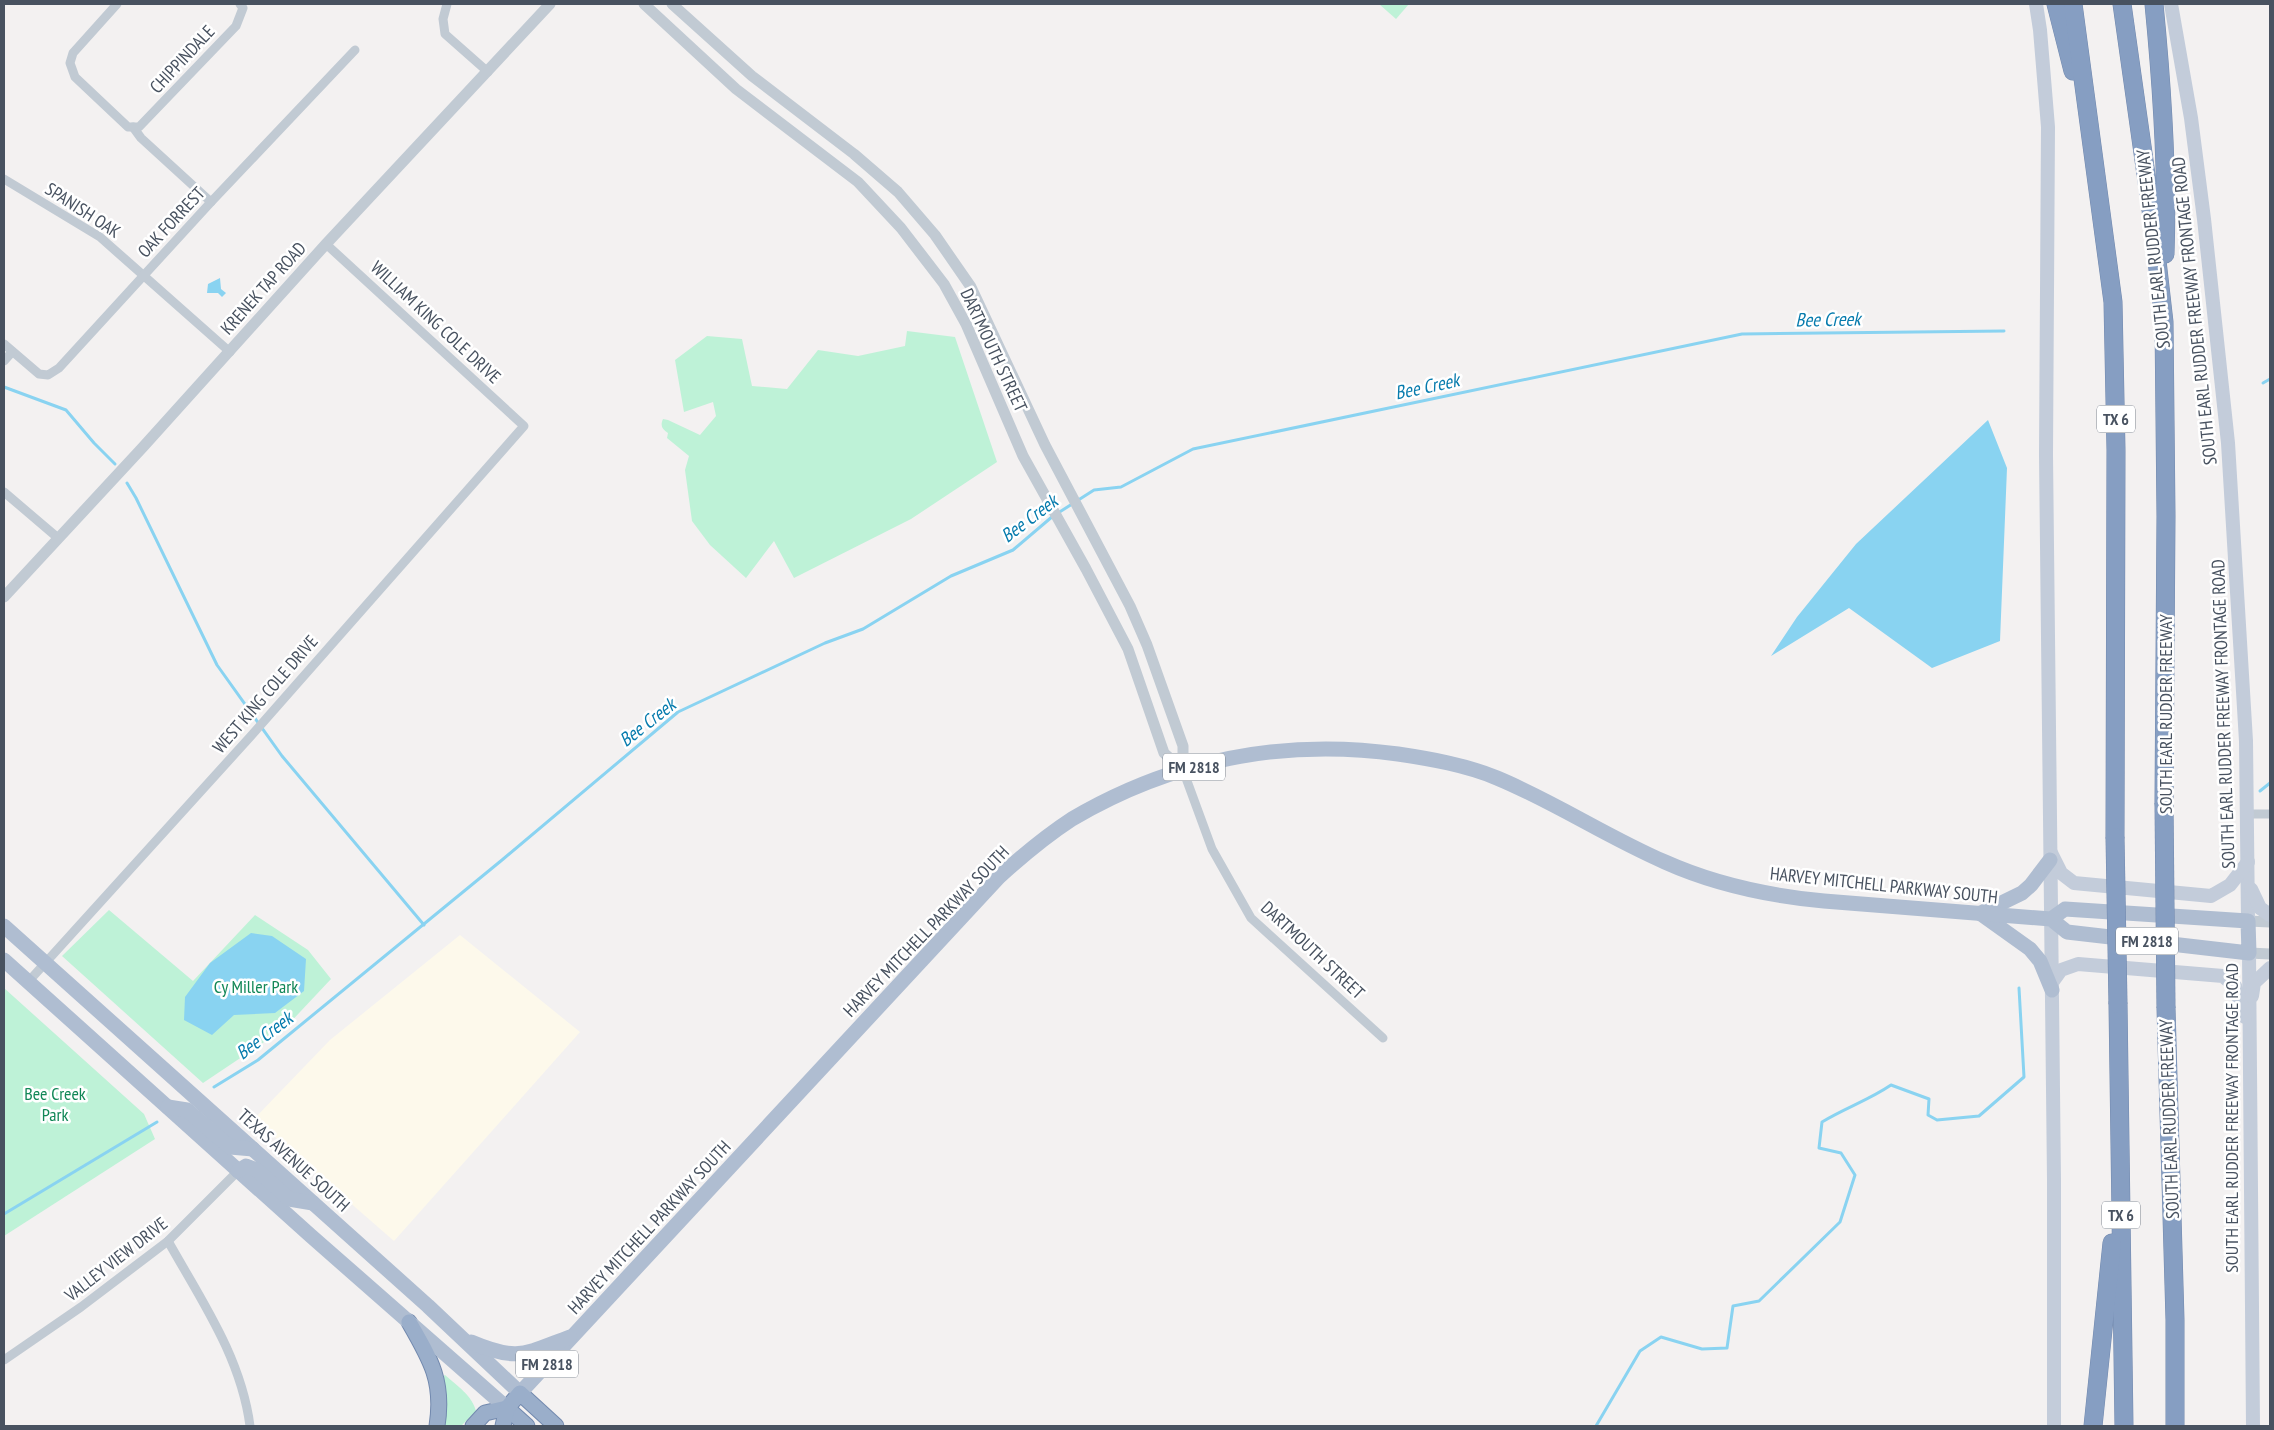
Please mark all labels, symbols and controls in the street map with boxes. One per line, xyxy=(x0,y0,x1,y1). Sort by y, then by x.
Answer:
street label: CHIPPINDALE xyxy=(145,20,219,98)
street label: SOUTH EARL RUDDER FREEWAY xyxy=(2131,148,2175,350)
street label: SOUTH EARL RUDDER FREEWAY FRONTAGE ROAD xyxy=(2166,156,2222,466)
street label: SPANISH OAK xyxy=(41,177,125,243)
street label: OAK FORREST xyxy=(132,182,210,262)
street label: KRENEK TAP ROAD xyxy=(215,237,311,339)
street label: WILLIAM KING COLE DRIVE xyxy=(366,256,506,388)
street label: DARTMOUTH STREET xyxy=(955,285,1033,415)
water label: Bee Creek xyxy=(1795,306,1863,332)
water label: Bee Creek xyxy=(1393,367,1464,405)
road number: TX 6 xyxy=(2097,406,2135,432)
water label: Bee Creek xyxy=(996,487,1064,547)
street label: SOUTH EARL RUDDER FREEWAY FRONTAGE ROAD xyxy=(2206,559,2240,869)
street label: SOUTH EARL RUDDER FREEWAY xyxy=(2154,613,2177,814)
street label: WEST KING COLE DRIVE xyxy=(207,630,323,758)
water label: Bee Creek xyxy=(614,691,682,751)
road number: FM 2818 xyxy=(1163,754,1225,780)
street label: HARVEY MITCHELL PARKWAY SOUTH xyxy=(838,841,1014,1021)
street label: HARVEY MITCHELL PARKWAY SOUTH xyxy=(1769,862,1999,908)
street label: DARTMOUTH STREET xyxy=(1256,896,1370,1004)
road number: FM 2818 xyxy=(2116,928,2178,954)
street label: SOUTH EARL RUDDER FREEWAY FRONTAGE ROAD xyxy=(2220,963,2243,1273)
park label: Cy Miller Park xyxy=(214,975,298,998)
water label: Bee Creek xyxy=(231,1004,299,1064)
street label: SOUTH EARL RUDDER FREEWAY xyxy=(2154,1018,2184,1219)
park label: Bee Creek Park xyxy=(24,1082,86,1126)
street label: TEXAS AVENUE SOUTH xyxy=(233,1104,355,1216)
street label: HARVEY MITCHELL PARKWAY SOUTH xyxy=(562,1135,736,1319)
road number: TX 6 xyxy=(2102,1202,2140,1228)
street label: VALLEY VIEW DRIVE xyxy=(59,1212,172,1307)
road number: FM 2818 xyxy=(516,1350,578,1378)

